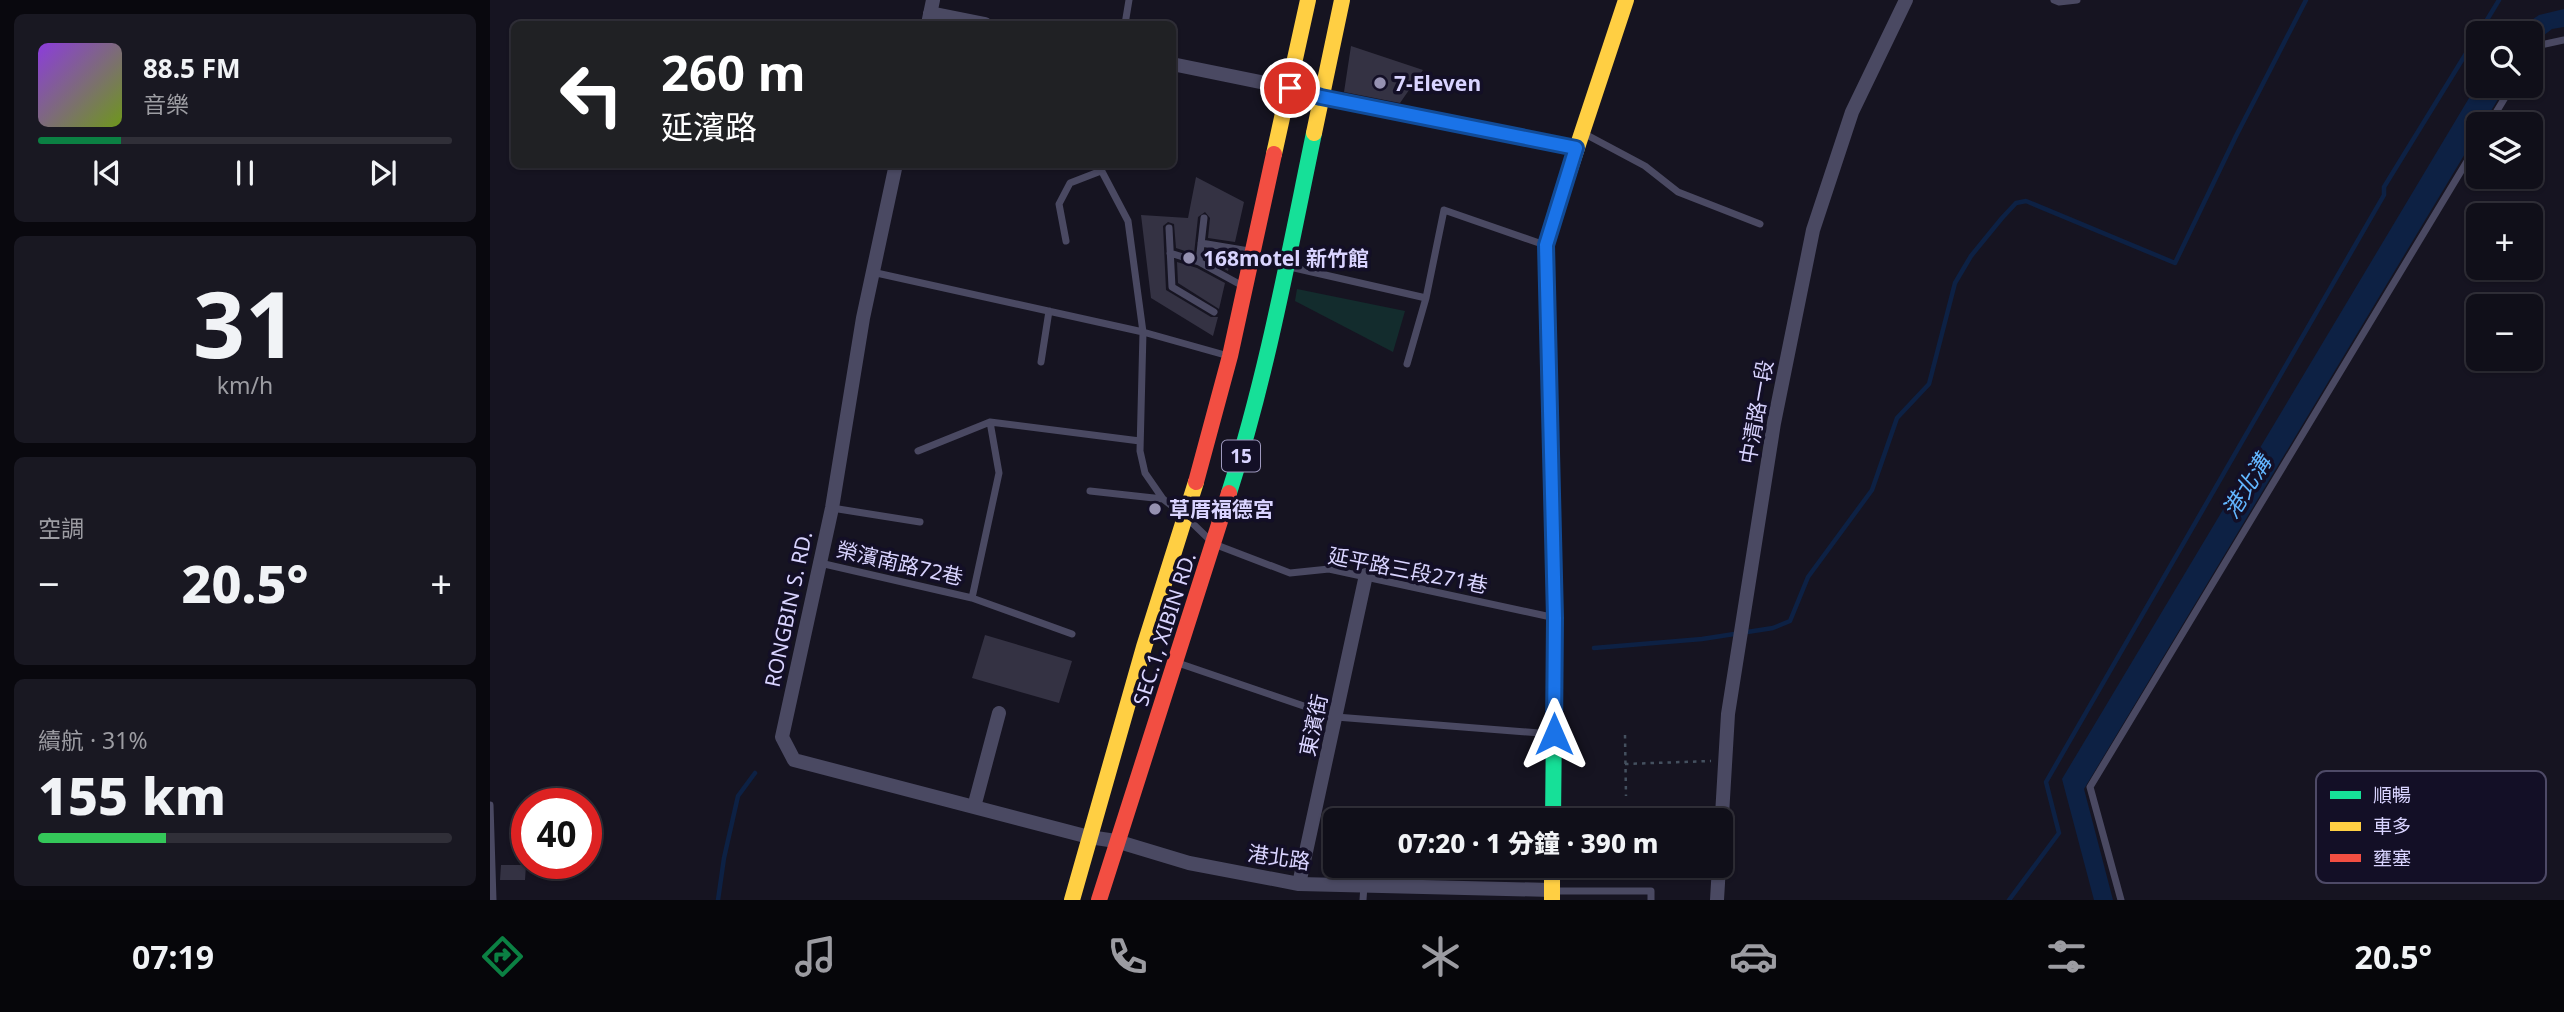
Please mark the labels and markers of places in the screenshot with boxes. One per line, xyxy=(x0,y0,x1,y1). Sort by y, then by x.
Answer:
pin xyxy=(1260,58,1320,118)
place label: 7-Eleven xyxy=(1394,69,1481,97)
marker: 7-Eleven xyxy=(1372,75,1388,91)
place label: 168motel 新竹館 xyxy=(1203,244,1369,272)
marker: 168motel 新竹館 xyxy=(1181,250,1197,266)
place label: 草厝福德宮 xyxy=(1169,495,1274,523)
marker: 草厝福德宮 xyxy=(1147,501,1163,517)

